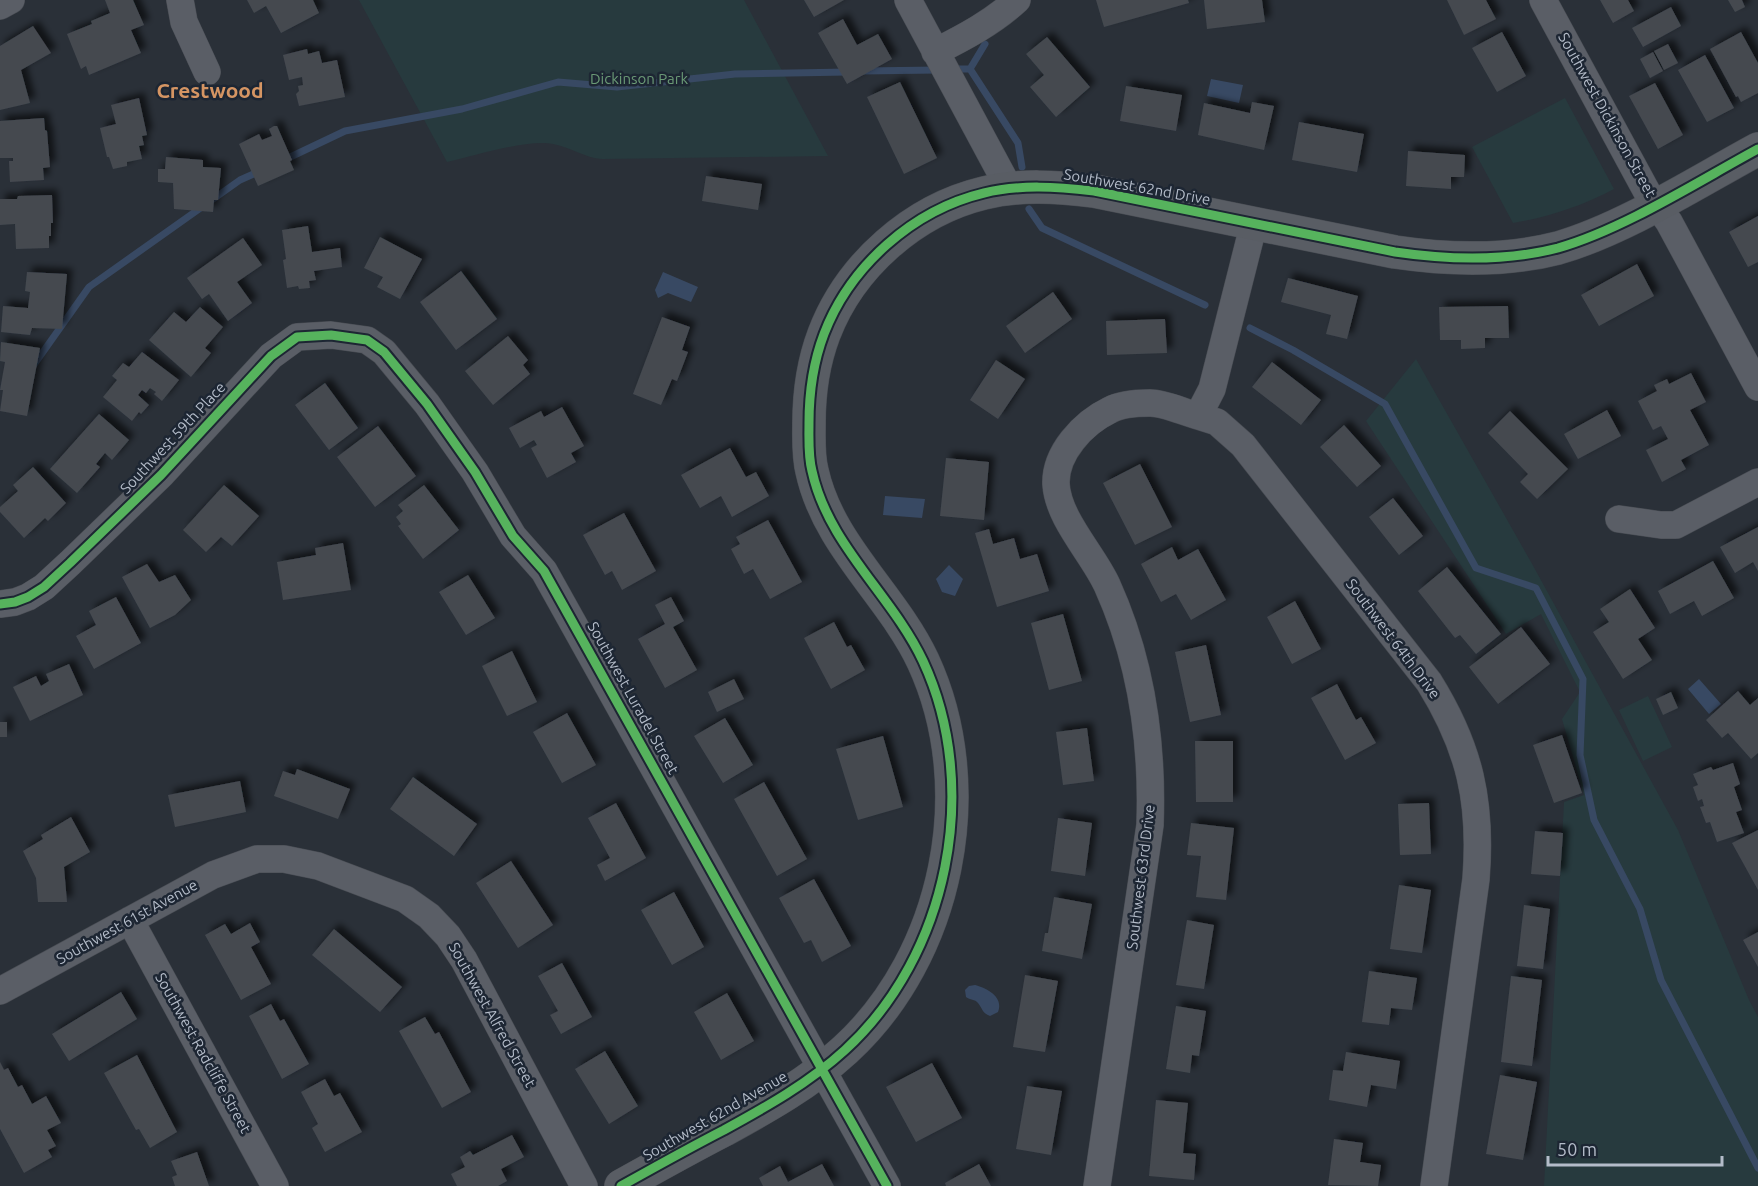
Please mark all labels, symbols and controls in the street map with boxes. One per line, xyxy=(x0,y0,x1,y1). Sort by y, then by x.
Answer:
street label: Southwest Dickinson Street xyxy=(1555,29,1660,200)
park label: Dickinson Park xyxy=(590,70,688,87)
district label: Crestwood xyxy=(156,78,264,102)
street label: Southwest 62nd Drive xyxy=(1062,165,1212,208)
street label: Southwest 59th Place xyxy=(117,378,229,497)
street label: Southwest 64th Drive xyxy=(1343,575,1444,702)
street label: Southwest Luradel Street xyxy=(584,619,682,777)
street label: Southwest 63rd Drive xyxy=(1123,804,1158,950)
street label: Southwest 61st Avenue xyxy=(53,876,200,967)
street label: Southwest Alfred Street xyxy=(446,939,539,1090)
street label: Southwest Radcliffe Street xyxy=(152,970,255,1136)
street label: Southwest 62nd Avenue xyxy=(640,1067,790,1164)
scale bar xyxy=(1548,1129,1722,1167)
text: 50 m xyxy=(1557,1139,1597,1159)

